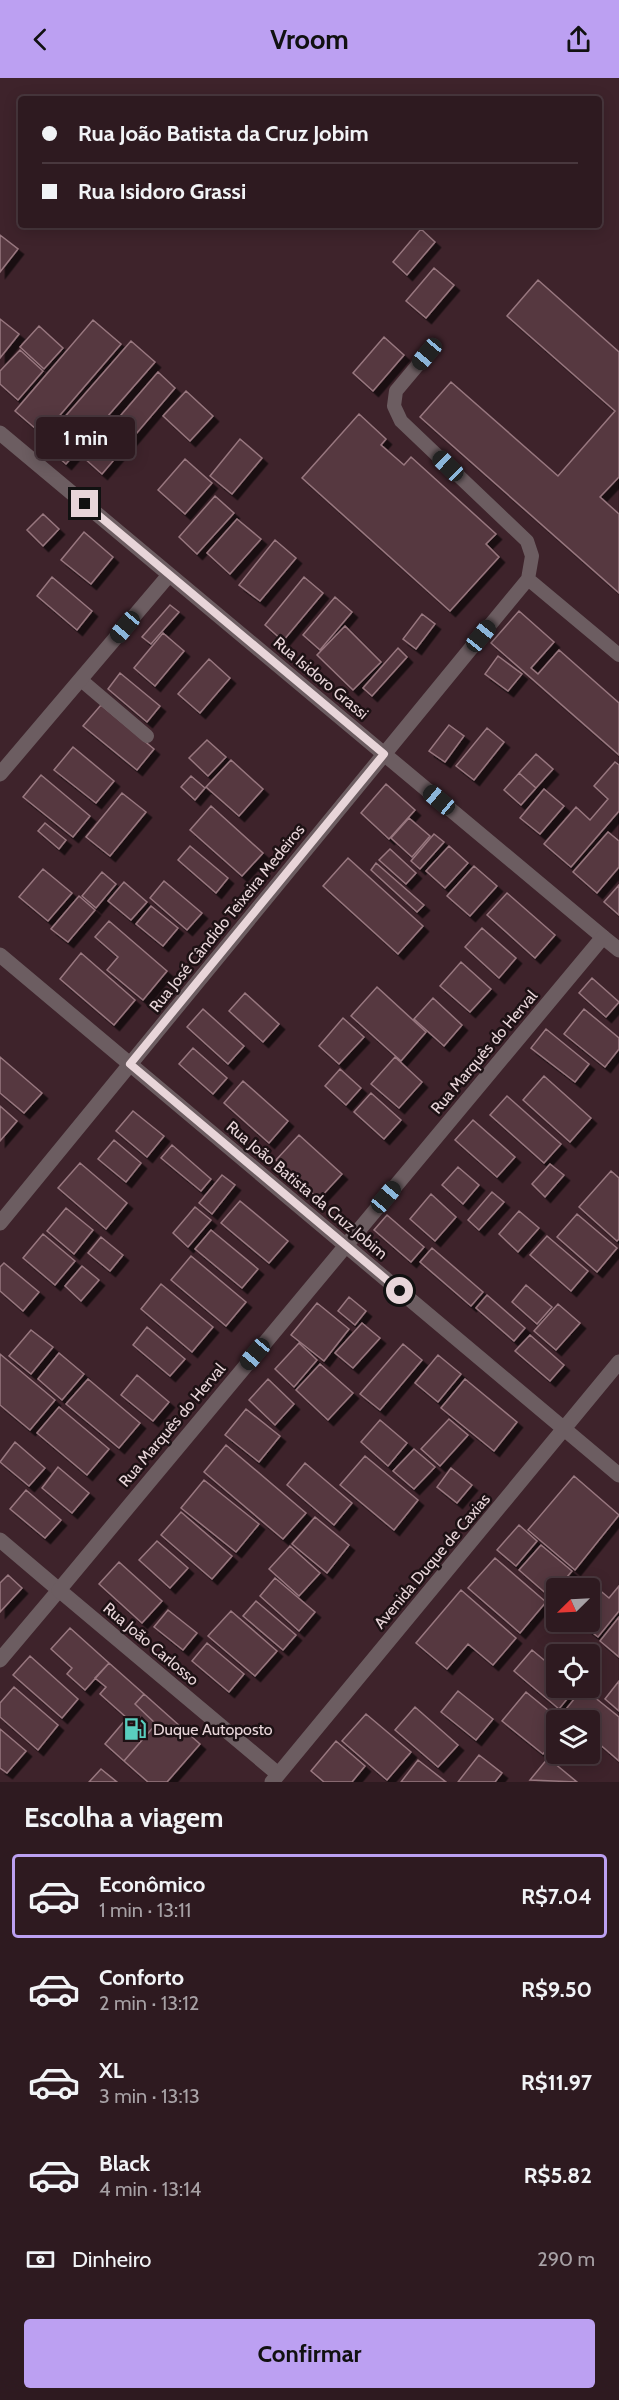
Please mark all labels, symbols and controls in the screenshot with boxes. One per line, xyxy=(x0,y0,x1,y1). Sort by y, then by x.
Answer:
icon: back xyxy=(24,23,57,56)
text: Vroom xyxy=(270,23,349,56)
icon: share xyxy=(562,23,595,56)
text: Rua João Batista da Cruz Jobim xyxy=(78,120,369,147)
text: Rua Isidoro Grassi xyxy=(78,178,246,205)
car xyxy=(409,334,445,374)
callout: 1 min xyxy=(36,417,134,459)
text: 1 min xyxy=(63,426,108,450)
car xyxy=(429,447,467,485)
route end xyxy=(71,490,98,517)
car xyxy=(107,607,143,647)
car xyxy=(463,616,499,656)
street label: Rua Isidoro Grassi xyxy=(270,633,372,723)
car xyxy=(419,782,459,818)
street label: Rua José Cândido Teixeira Medeiros xyxy=(145,820,309,1016)
street label: Rua Marquês do Herval xyxy=(427,986,541,1118)
street label: Rua João Batista da Cruz Jobim xyxy=(223,1117,391,1263)
car xyxy=(368,1177,404,1217)
route start xyxy=(386,1277,413,1304)
car xyxy=(237,1334,273,1374)
street label: Rua Marquês do Herval xyxy=(115,1359,229,1491)
street label: Avenida Duque de Caxias xyxy=(370,1489,494,1632)
north arrow xyxy=(546,1578,600,1632)
map controls xyxy=(546,1578,600,1764)
street label: Rua João Carlosso xyxy=(99,1598,203,1690)
button: locate xyxy=(546,1644,600,1698)
button: layers xyxy=(546,1710,600,1764)
fuel station icon: Duque Autoposto xyxy=(122,1716,148,1742)
place label: Duque Autoposto xyxy=(153,1720,273,1739)
text: Escolha a viagem xyxy=(24,1801,223,1834)
icon: car xyxy=(27,1869,81,1923)
text: Econômico xyxy=(99,1871,205,1898)
text: R$7.04 xyxy=(521,1883,592,1910)
text: 1 min · 13:11 xyxy=(99,1898,191,1922)
icon: car xyxy=(27,1962,81,2016)
text: Conforto xyxy=(99,1964,184,1991)
text: R$9.50 xyxy=(521,1976,592,2003)
text: 2 min · 13:12 xyxy=(99,1991,199,2015)
icon: car xyxy=(27,2055,81,2109)
text: XL xyxy=(99,2057,124,2084)
text: R$11.97 xyxy=(521,2069,592,2096)
text: 3 min · 13:13 xyxy=(99,2084,200,2108)
icon: car xyxy=(27,2148,81,2202)
text: Black xyxy=(99,2150,150,2177)
text: R$5.82 xyxy=(524,2162,592,2189)
text: 4 min · 13:14 xyxy=(99,2177,201,2201)
icon: cash xyxy=(24,2243,57,2276)
text: Dinheiro xyxy=(72,2246,151,2273)
text: 290 m xyxy=(537,2247,595,2271)
button: Confirmar xyxy=(24,2319,595,2388)

